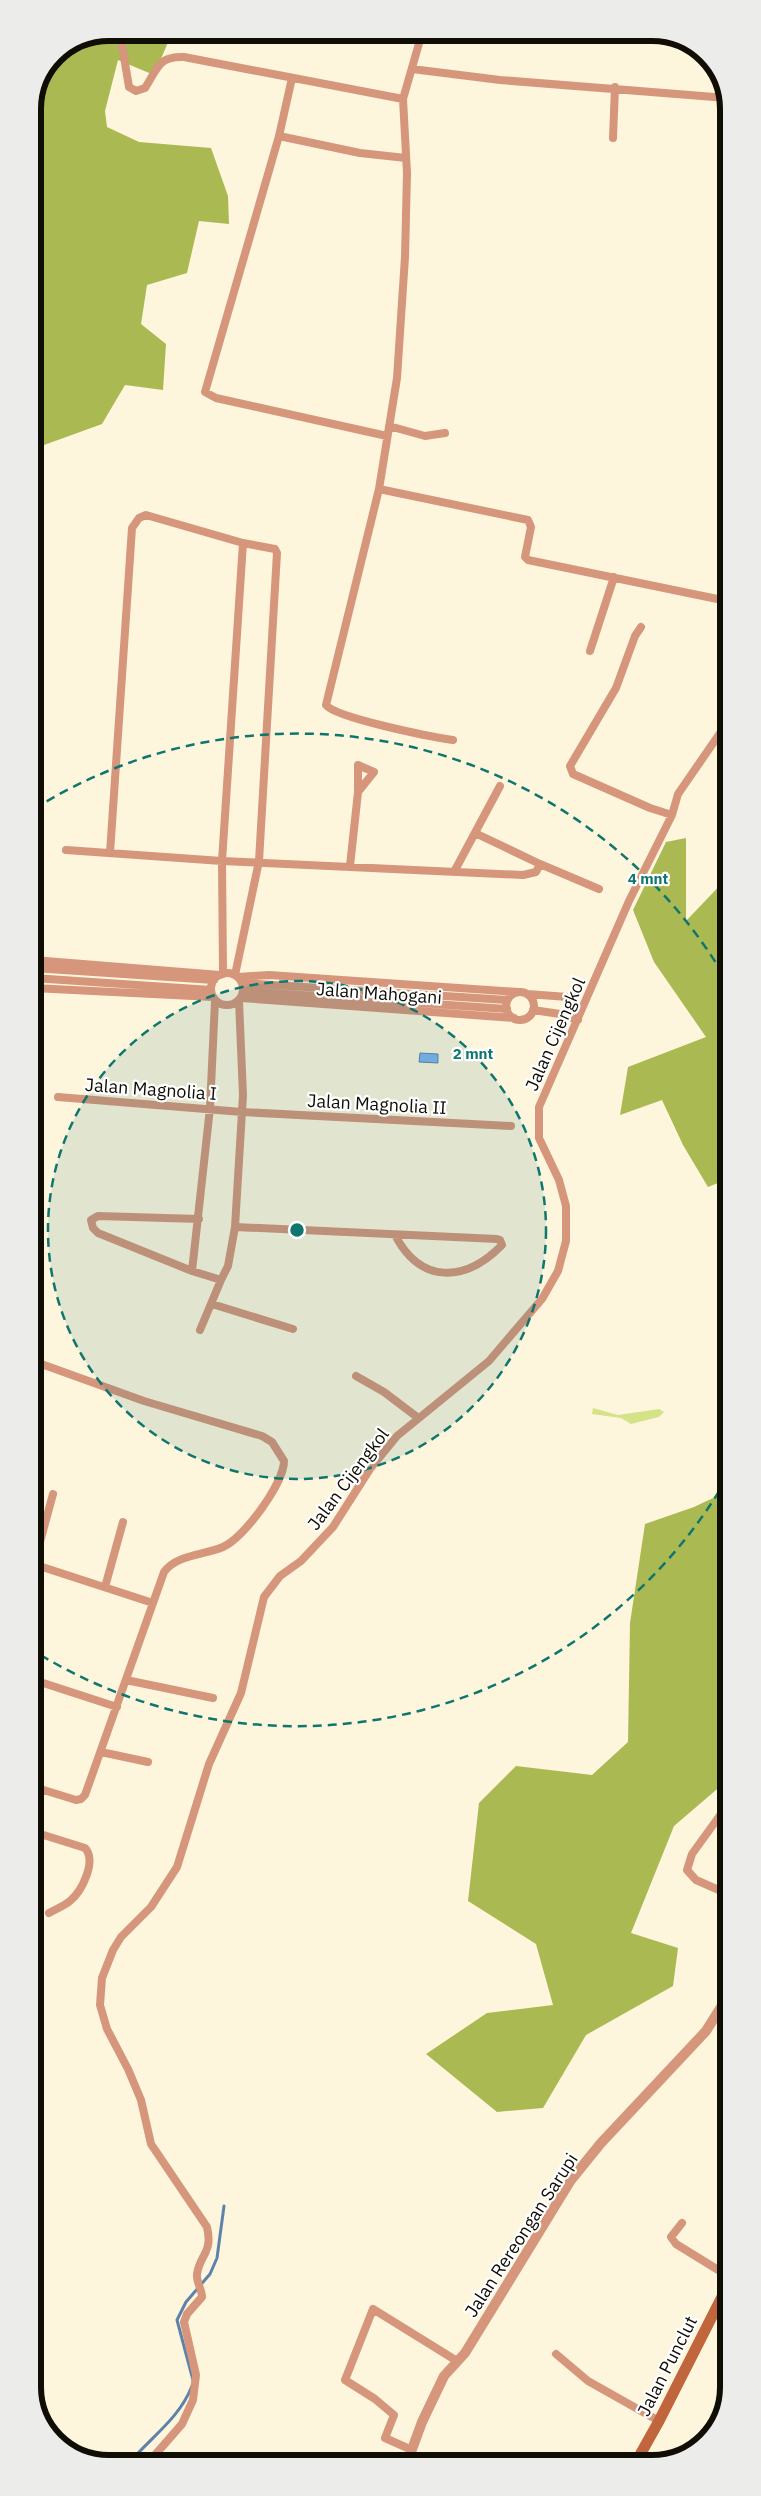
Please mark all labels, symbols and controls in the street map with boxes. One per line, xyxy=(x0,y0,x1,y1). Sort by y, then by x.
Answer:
text: 4 mnt xyxy=(628,869,669,888)
street label: Jalan Cijengkol xyxy=(520,974,590,1094)
street label: Jalan Mahogani xyxy=(315,977,443,1009)
text: 2 mnt xyxy=(453,1044,494,1063)
street label: Jalan Magnolia I xyxy=(84,1073,218,1105)
street label: Jalan Magnolia II xyxy=(307,1089,447,1119)
centre of rings xyxy=(288,1221,306,1239)
street label: Jalan Cijengkol xyxy=(302,1423,394,1535)
street label: Jalan Rereongan Sarupi xyxy=(459,2149,583,2321)
street label: Jalan Punclut xyxy=(632,2312,702,2420)

